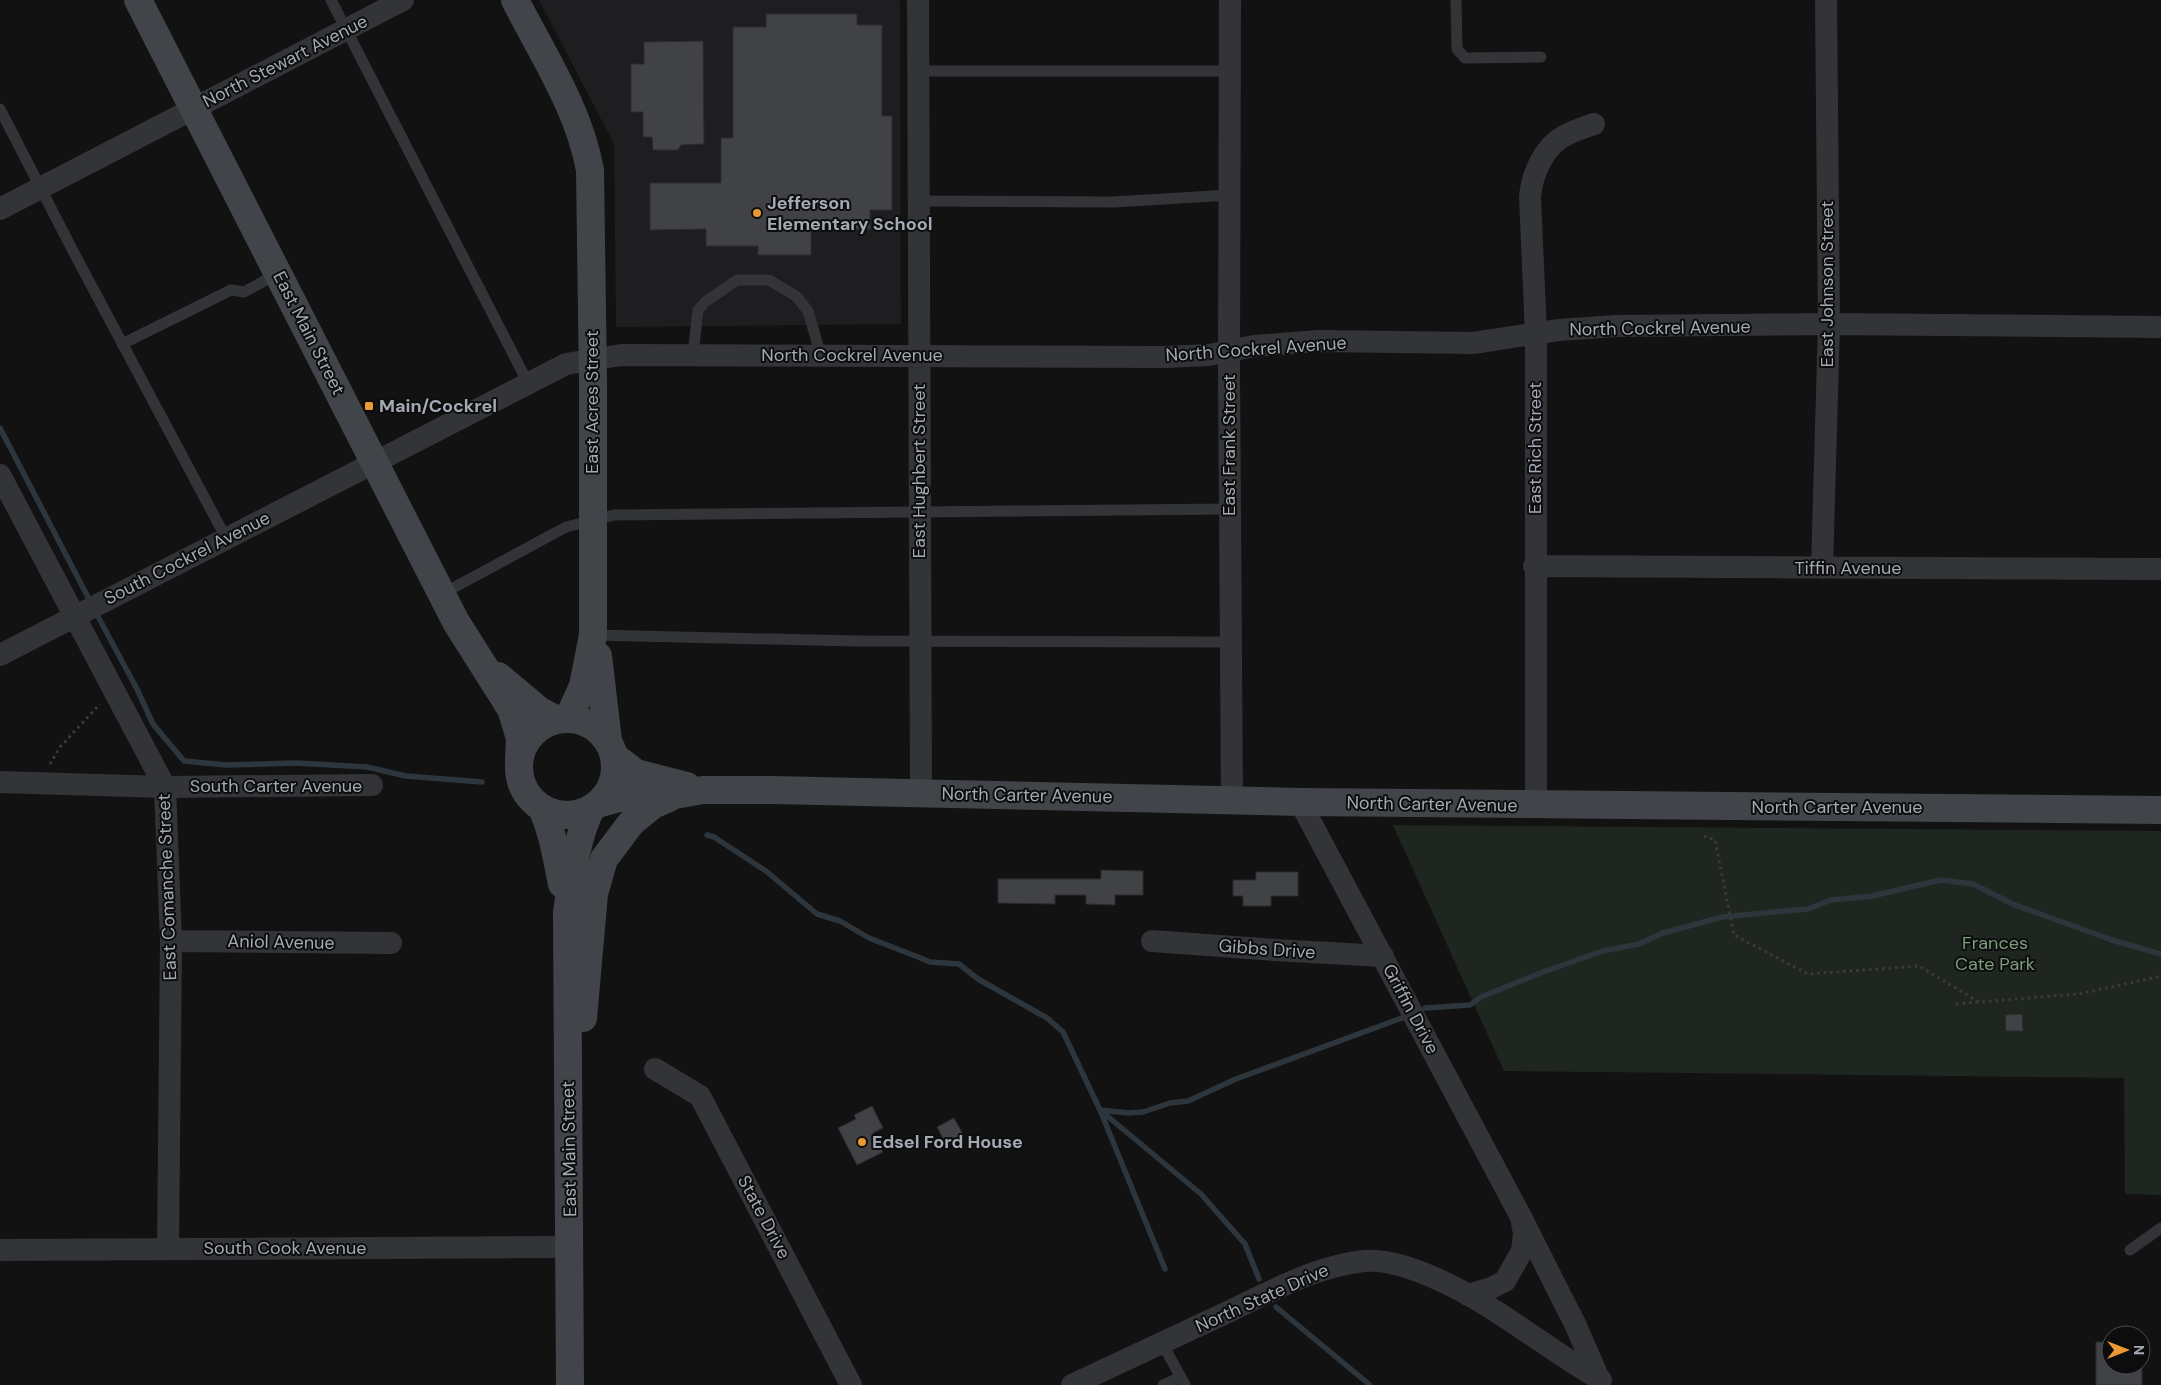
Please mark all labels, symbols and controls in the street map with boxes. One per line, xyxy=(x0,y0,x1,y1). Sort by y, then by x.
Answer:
street label: North Stewart Avenue xyxy=(198,9,372,113)
place label: Jefferson Elementary School xyxy=(767,191,933,236)
street label: East Johnson Street xyxy=(1815,201,1839,367)
marker: Jefferson Elementary School xyxy=(751,207,763,219)
street label: East Main Street xyxy=(267,267,351,399)
street label: North Cockrel Avenue xyxy=(1569,314,1751,342)
street label: East Acres Street xyxy=(580,330,604,474)
street label: North Cockrel Avenue xyxy=(1165,331,1347,367)
street label: North Cockrel Avenue xyxy=(761,343,943,367)
street label: East Frank Street xyxy=(1217,374,1241,516)
street label: East Rich Street xyxy=(1523,382,1547,514)
street label: East Hughbert Street xyxy=(907,384,931,558)
place label: Main/Cockrel xyxy=(379,394,497,418)
marker: Main/Cockrel xyxy=(363,400,375,412)
street label: South Cockrel Avenue xyxy=(100,506,274,610)
street label: Tiffin Avenue xyxy=(1795,556,1901,580)
street label: South Carter Avenue xyxy=(190,774,362,798)
street label: North Carter Avenue xyxy=(941,782,1113,808)
street label: North Carter Avenue xyxy=(1346,791,1518,817)
street label: East Comanche Street xyxy=(152,793,182,981)
street label: North Carter Avenue xyxy=(1752,795,1922,819)
street label: Aniol Avenue xyxy=(227,929,335,955)
park label: Frances Cate Park xyxy=(1955,931,2035,976)
street label: Gibbs Drive xyxy=(1218,934,1316,964)
street label: Griffin Drive xyxy=(1377,960,1445,1058)
street label: East Main Street xyxy=(556,1081,582,1217)
place label: Edsel Ford House xyxy=(872,1130,1023,1154)
marker: Edsel Ford House xyxy=(856,1136,868,1148)
street label: State Drive xyxy=(732,1171,796,1263)
street label: South Cook Avenue xyxy=(204,1236,366,1260)
street label: North State Drive xyxy=(1192,1258,1332,1338)
north arrow xyxy=(2101,1325,2151,1375)
text: N xyxy=(2130,1345,2148,1355)

